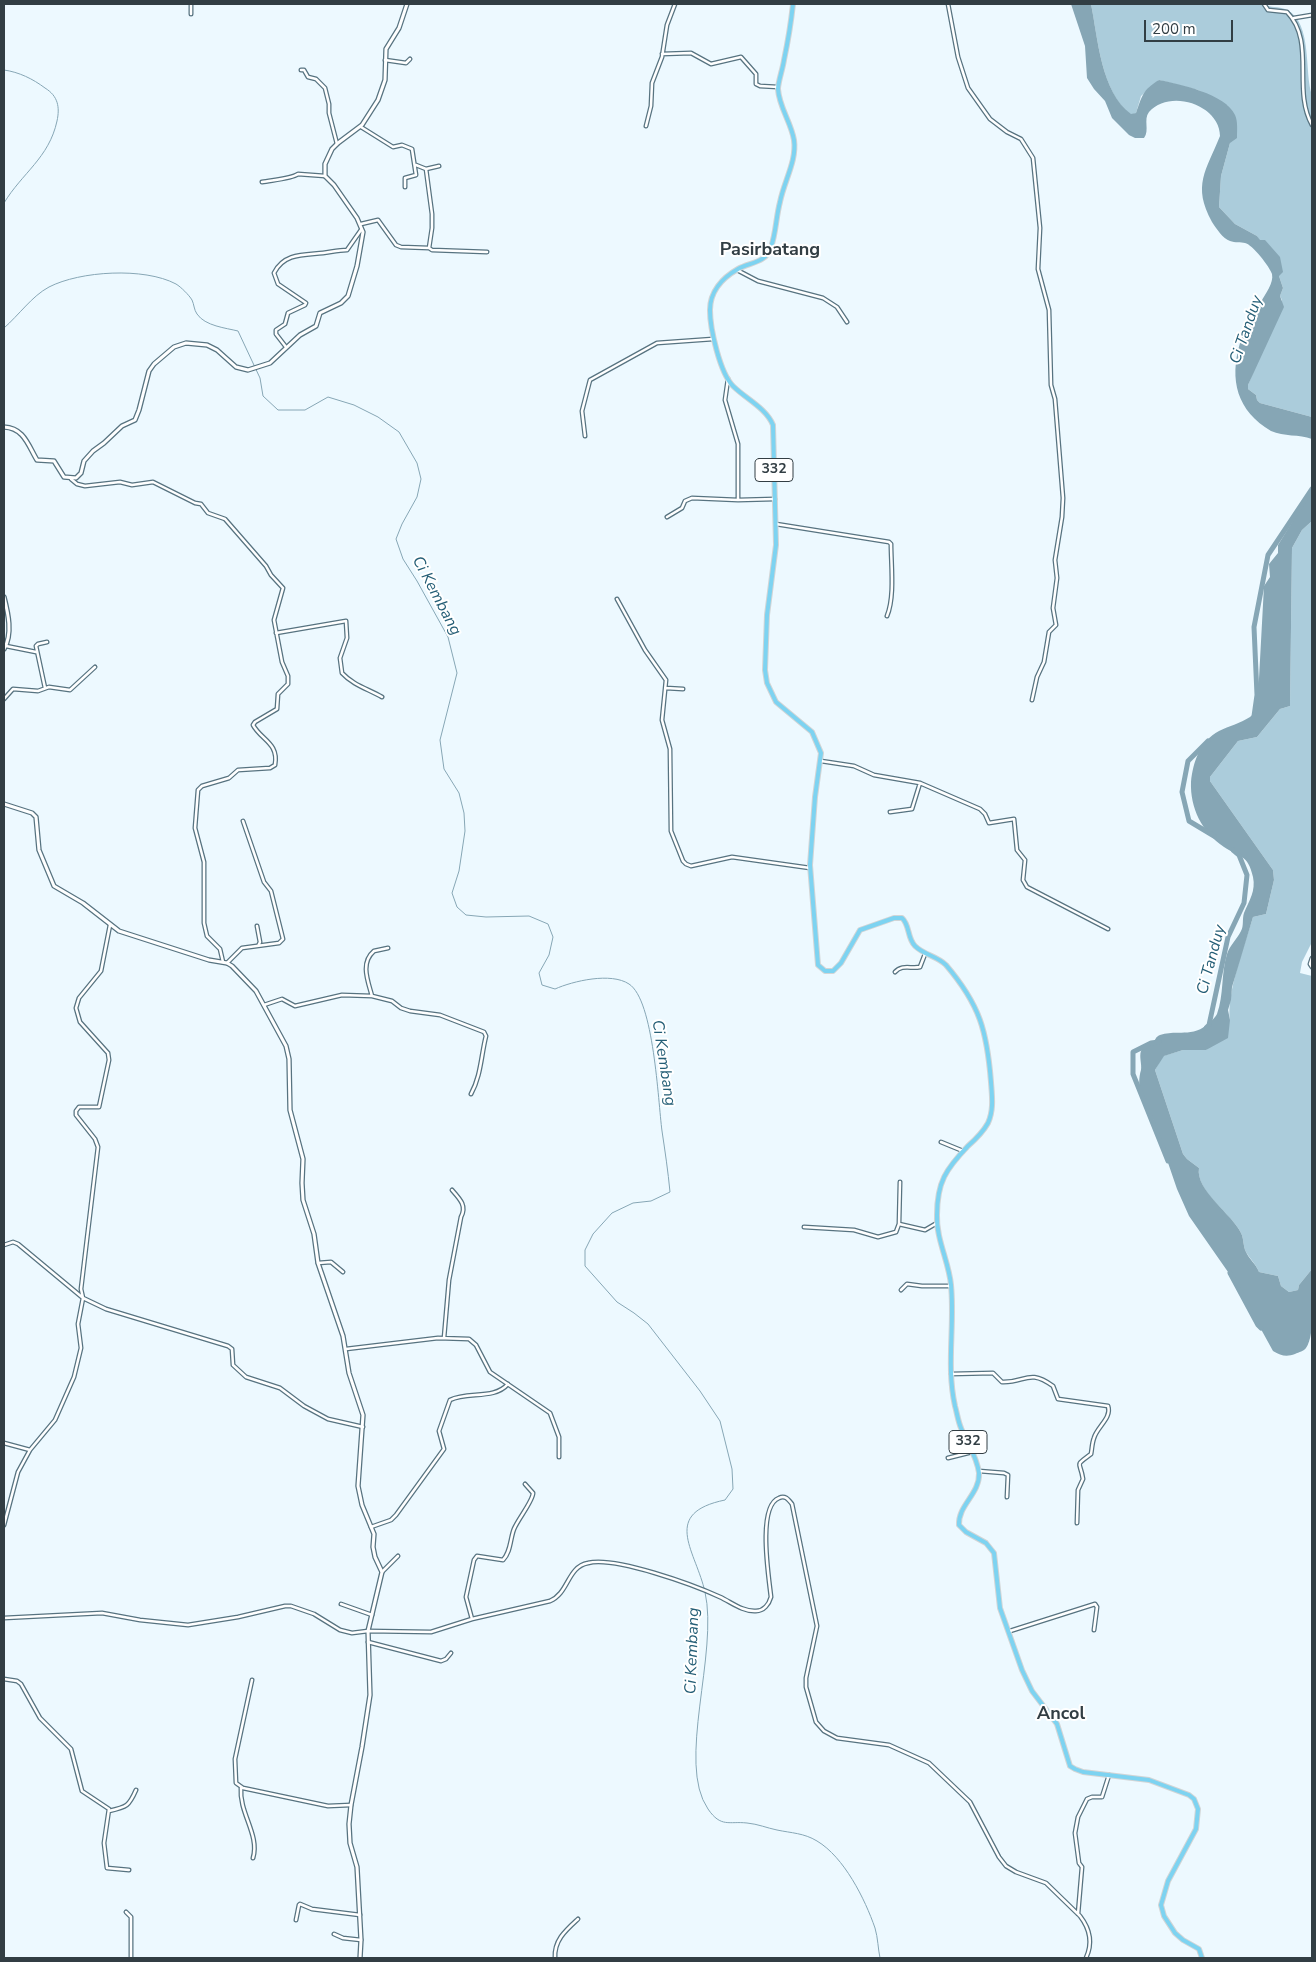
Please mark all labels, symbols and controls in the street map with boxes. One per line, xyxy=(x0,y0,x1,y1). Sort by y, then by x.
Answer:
scale bar xyxy=(1146,10,1235,42)
text: 200 m xyxy=(1152,19,1196,39)
district label: Pasirbatang xyxy=(720,240,820,262)
water label: Ci Tanduy xyxy=(1226,293,1268,367)
road number: 332 xyxy=(755,458,793,482)
water label: Ci Kembang xyxy=(407,553,465,639)
water label: Ci Tanduy xyxy=(1194,923,1230,997)
water label: Ci Kembang xyxy=(647,1019,679,1107)
road number: 332 xyxy=(949,1430,987,1454)
water label: Ci Kembang xyxy=(682,1607,704,1695)
district label: Ancol xyxy=(1037,1704,1085,1726)

